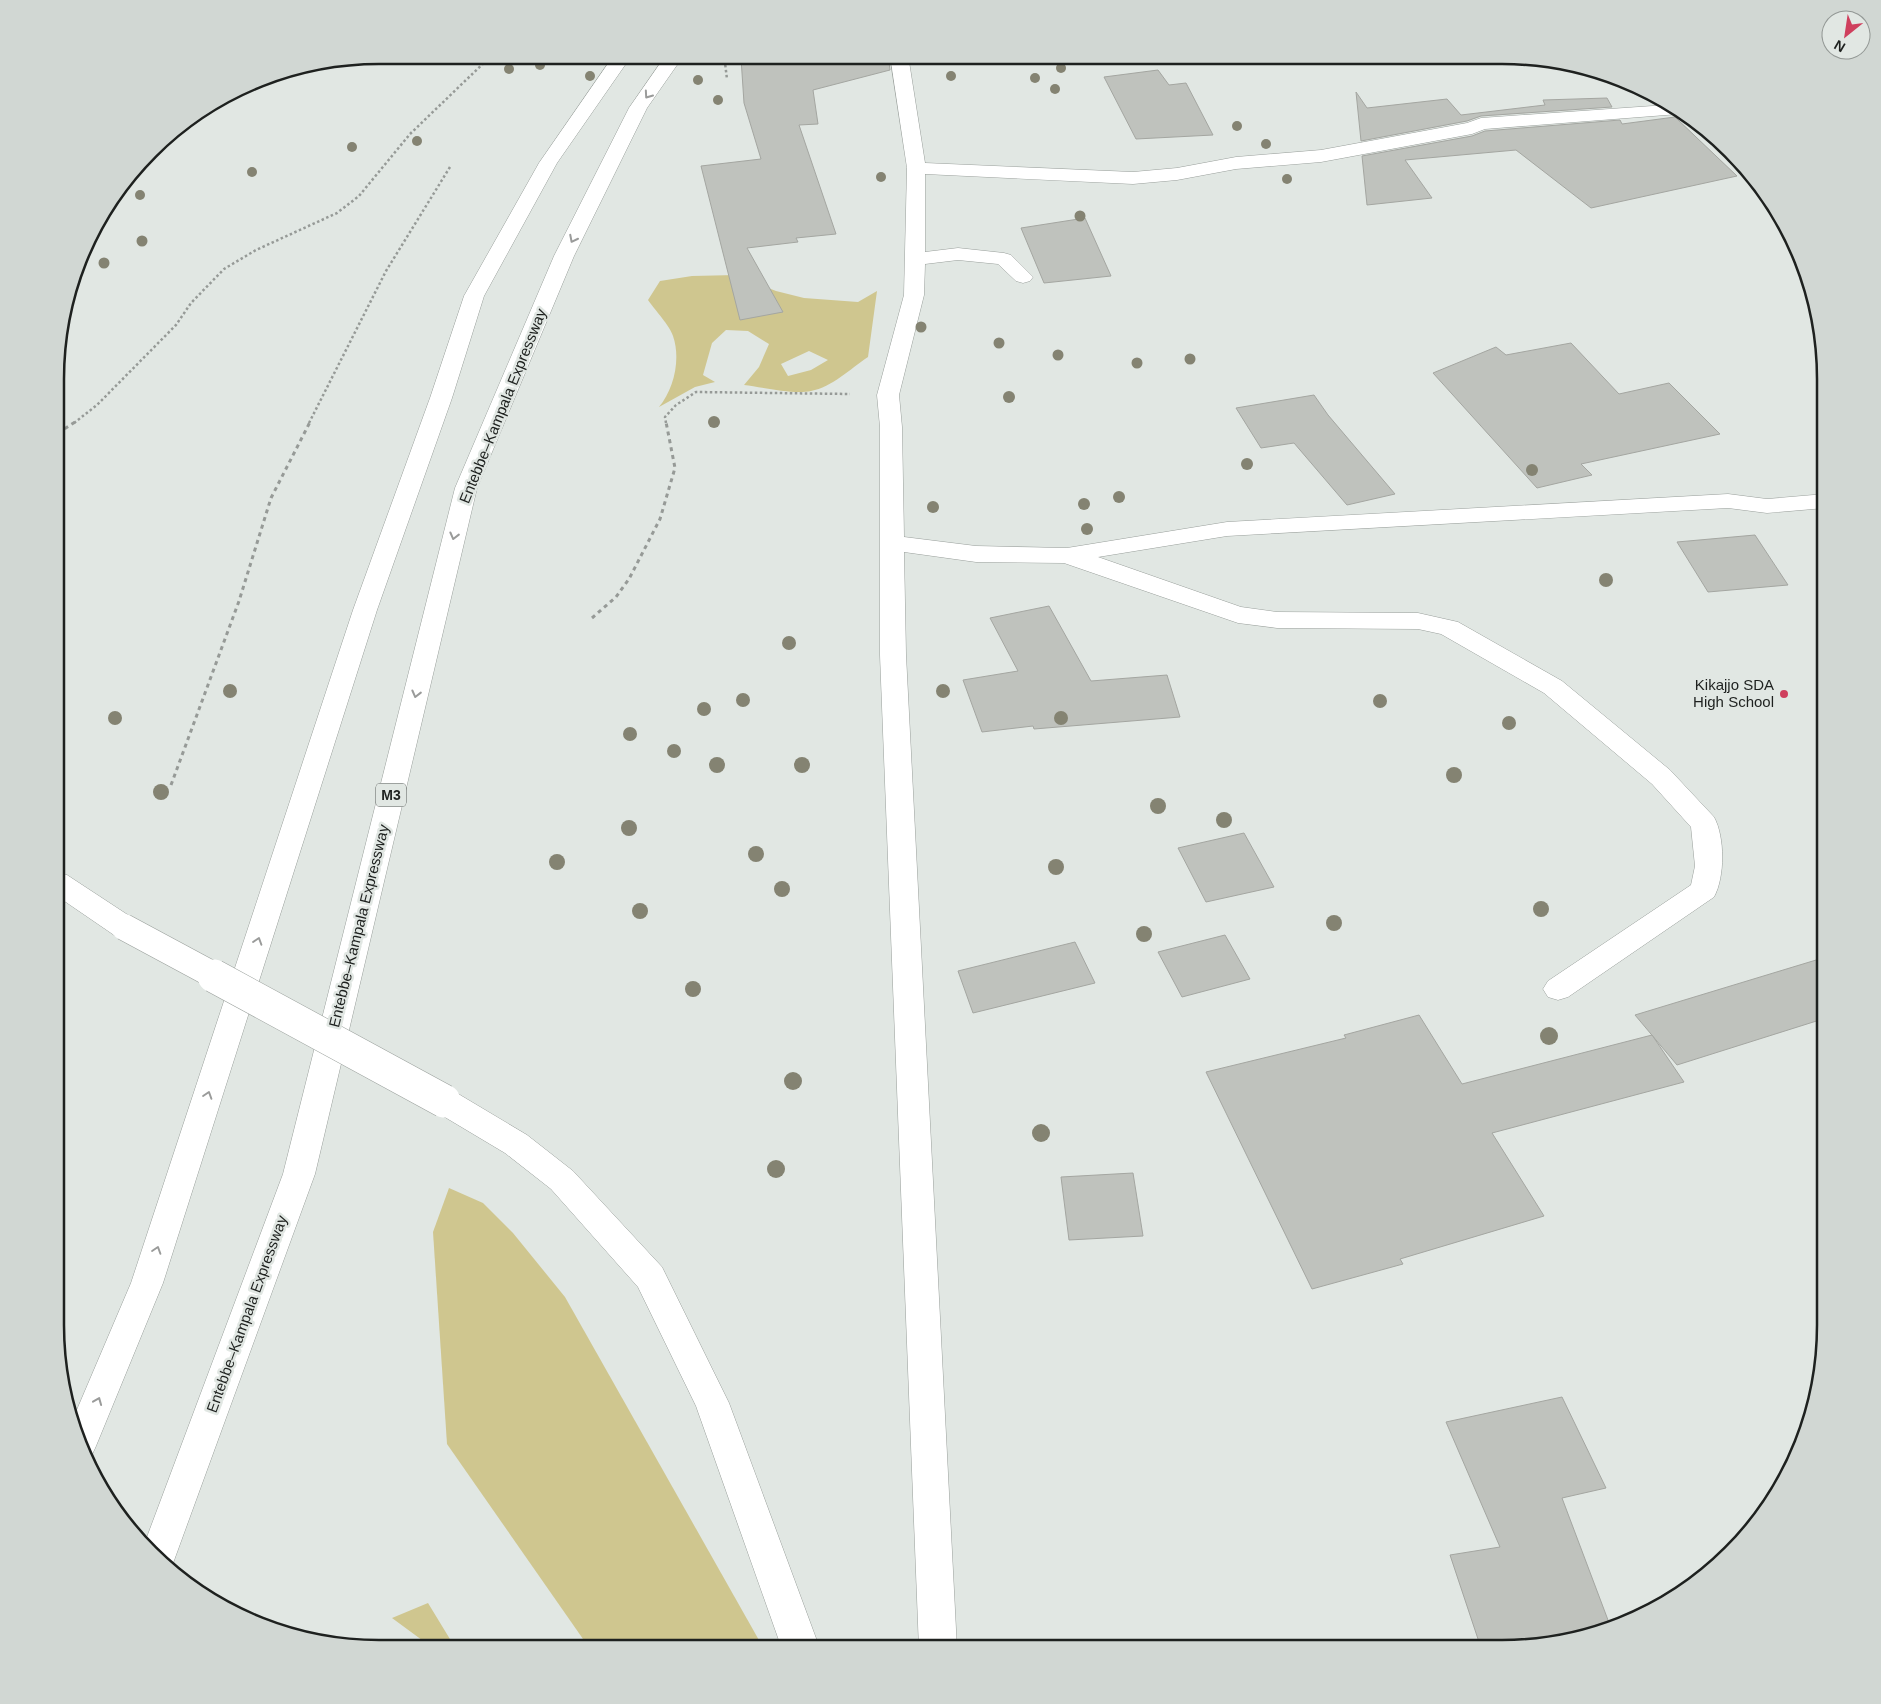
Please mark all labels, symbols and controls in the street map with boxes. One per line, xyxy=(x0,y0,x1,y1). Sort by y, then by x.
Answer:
north arrow xyxy=(1821,10,1871,60)
text: N xyxy=(1831,37,1848,56)
one-way arrow xyxy=(645,89,654,99)
one-way arrow xyxy=(569,234,579,243)
street label: Entebbe–Kampala Expressway xyxy=(456,306,550,506)
one-way arrow xyxy=(450,531,460,539)
place label: Kikajjo SDA High School xyxy=(1693,676,1774,710)
marker: Kikajjo SDA High School xyxy=(1778,688,1790,700)
one-way arrow xyxy=(411,689,422,698)
road number: M3 xyxy=(376,784,406,806)
street label: Entebbe–Kampala Expressway xyxy=(325,822,392,1029)
one-way arrow xyxy=(252,937,262,945)
one-way arrow xyxy=(202,1092,212,1100)
street label: Entebbe–Kampala Expressway xyxy=(203,1213,290,1415)
one-way arrow xyxy=(152,1246,162,1255)
one-way arrow xyxy=(91,1397,102,1406)

